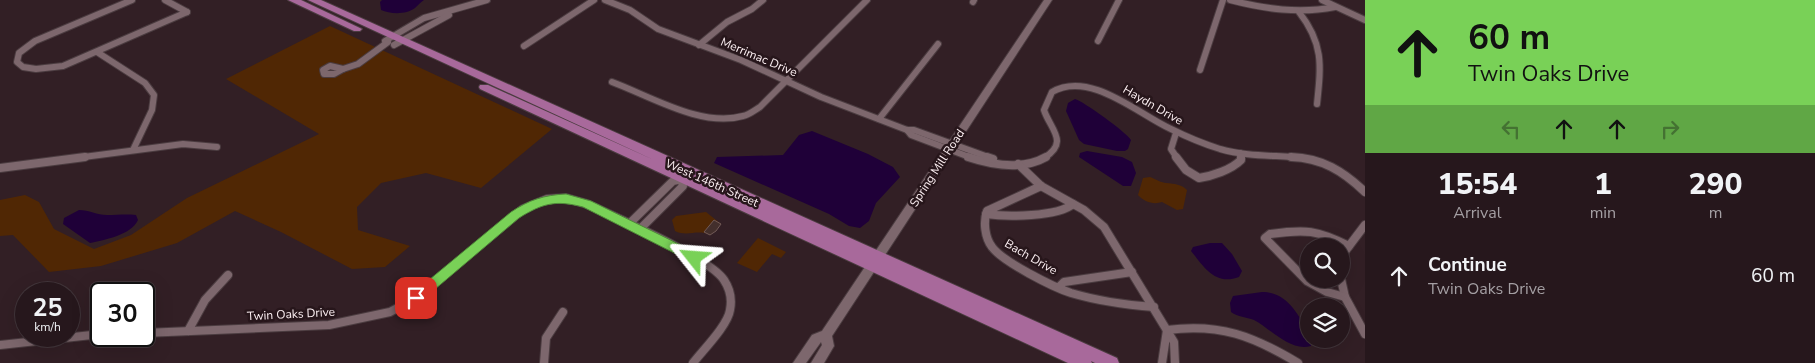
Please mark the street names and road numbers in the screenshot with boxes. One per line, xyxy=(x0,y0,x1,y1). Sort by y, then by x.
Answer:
street label: Merrimac Drive xyxy=(718,34,800,80)
street label: Haydn Drive xyxy=(1120,81,1186,129)
street label: Spring Mill Road xyxy=(906,126,968,210)
street label: West 146th Street xyxy=(663,155,762,211)
street label: Bach Drive xyxy=(1002,235,1060,279)
street label: Twin Oaks Drive xyxy=(247,304,335,324)

